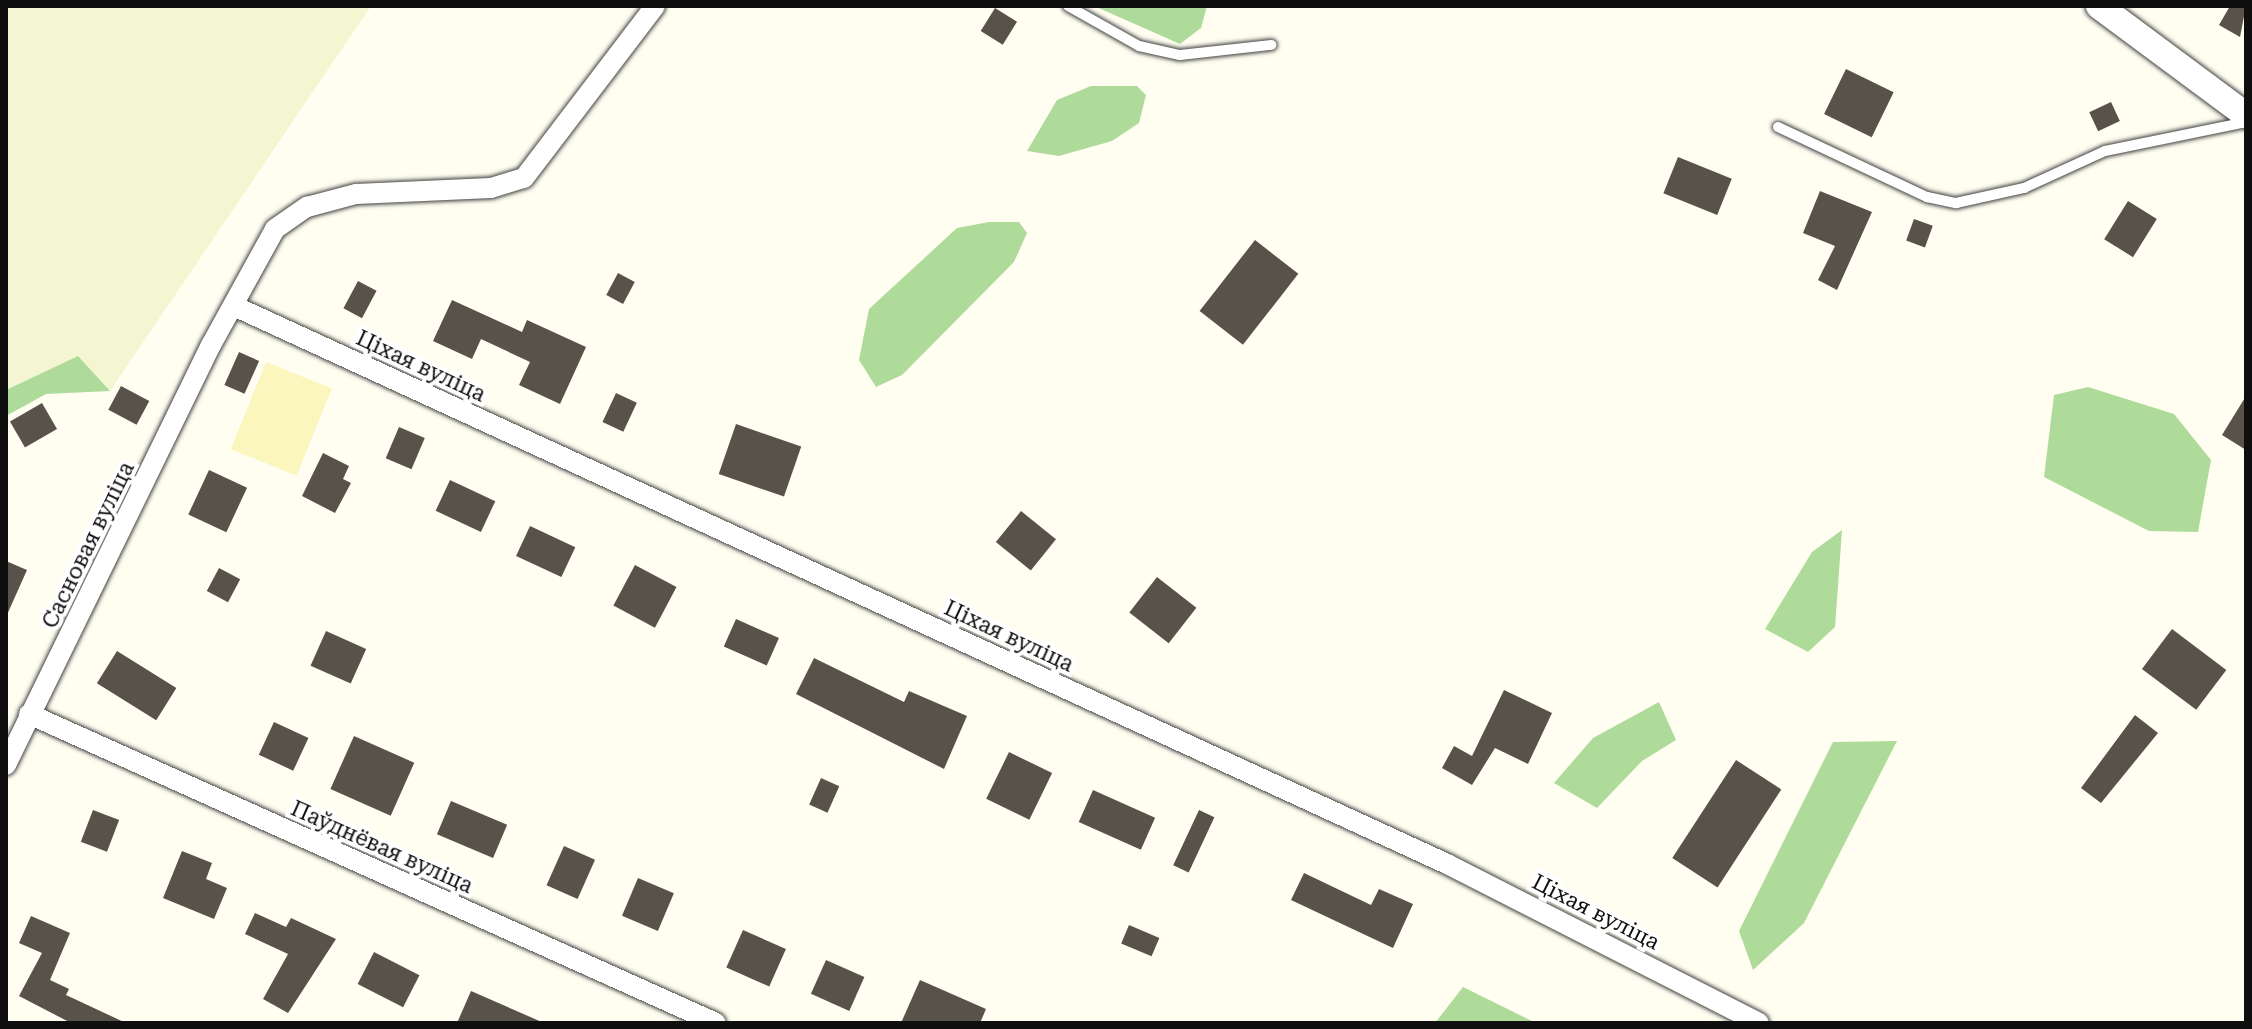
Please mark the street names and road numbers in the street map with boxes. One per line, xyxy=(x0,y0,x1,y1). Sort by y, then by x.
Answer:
street label: Ціхая вуліца xyxy=(352,325,490,407)
street label: Сасновая вуліца xyxy=(36,457,140,633)
street label: Ціхая вуліца xyxy=(940,595,1078,677)
street label: Паўднёвая вуліца xyxy=(287,795,477,899)
street label: Ціхая вуліца xyxy=(1528,869,1664,955)

